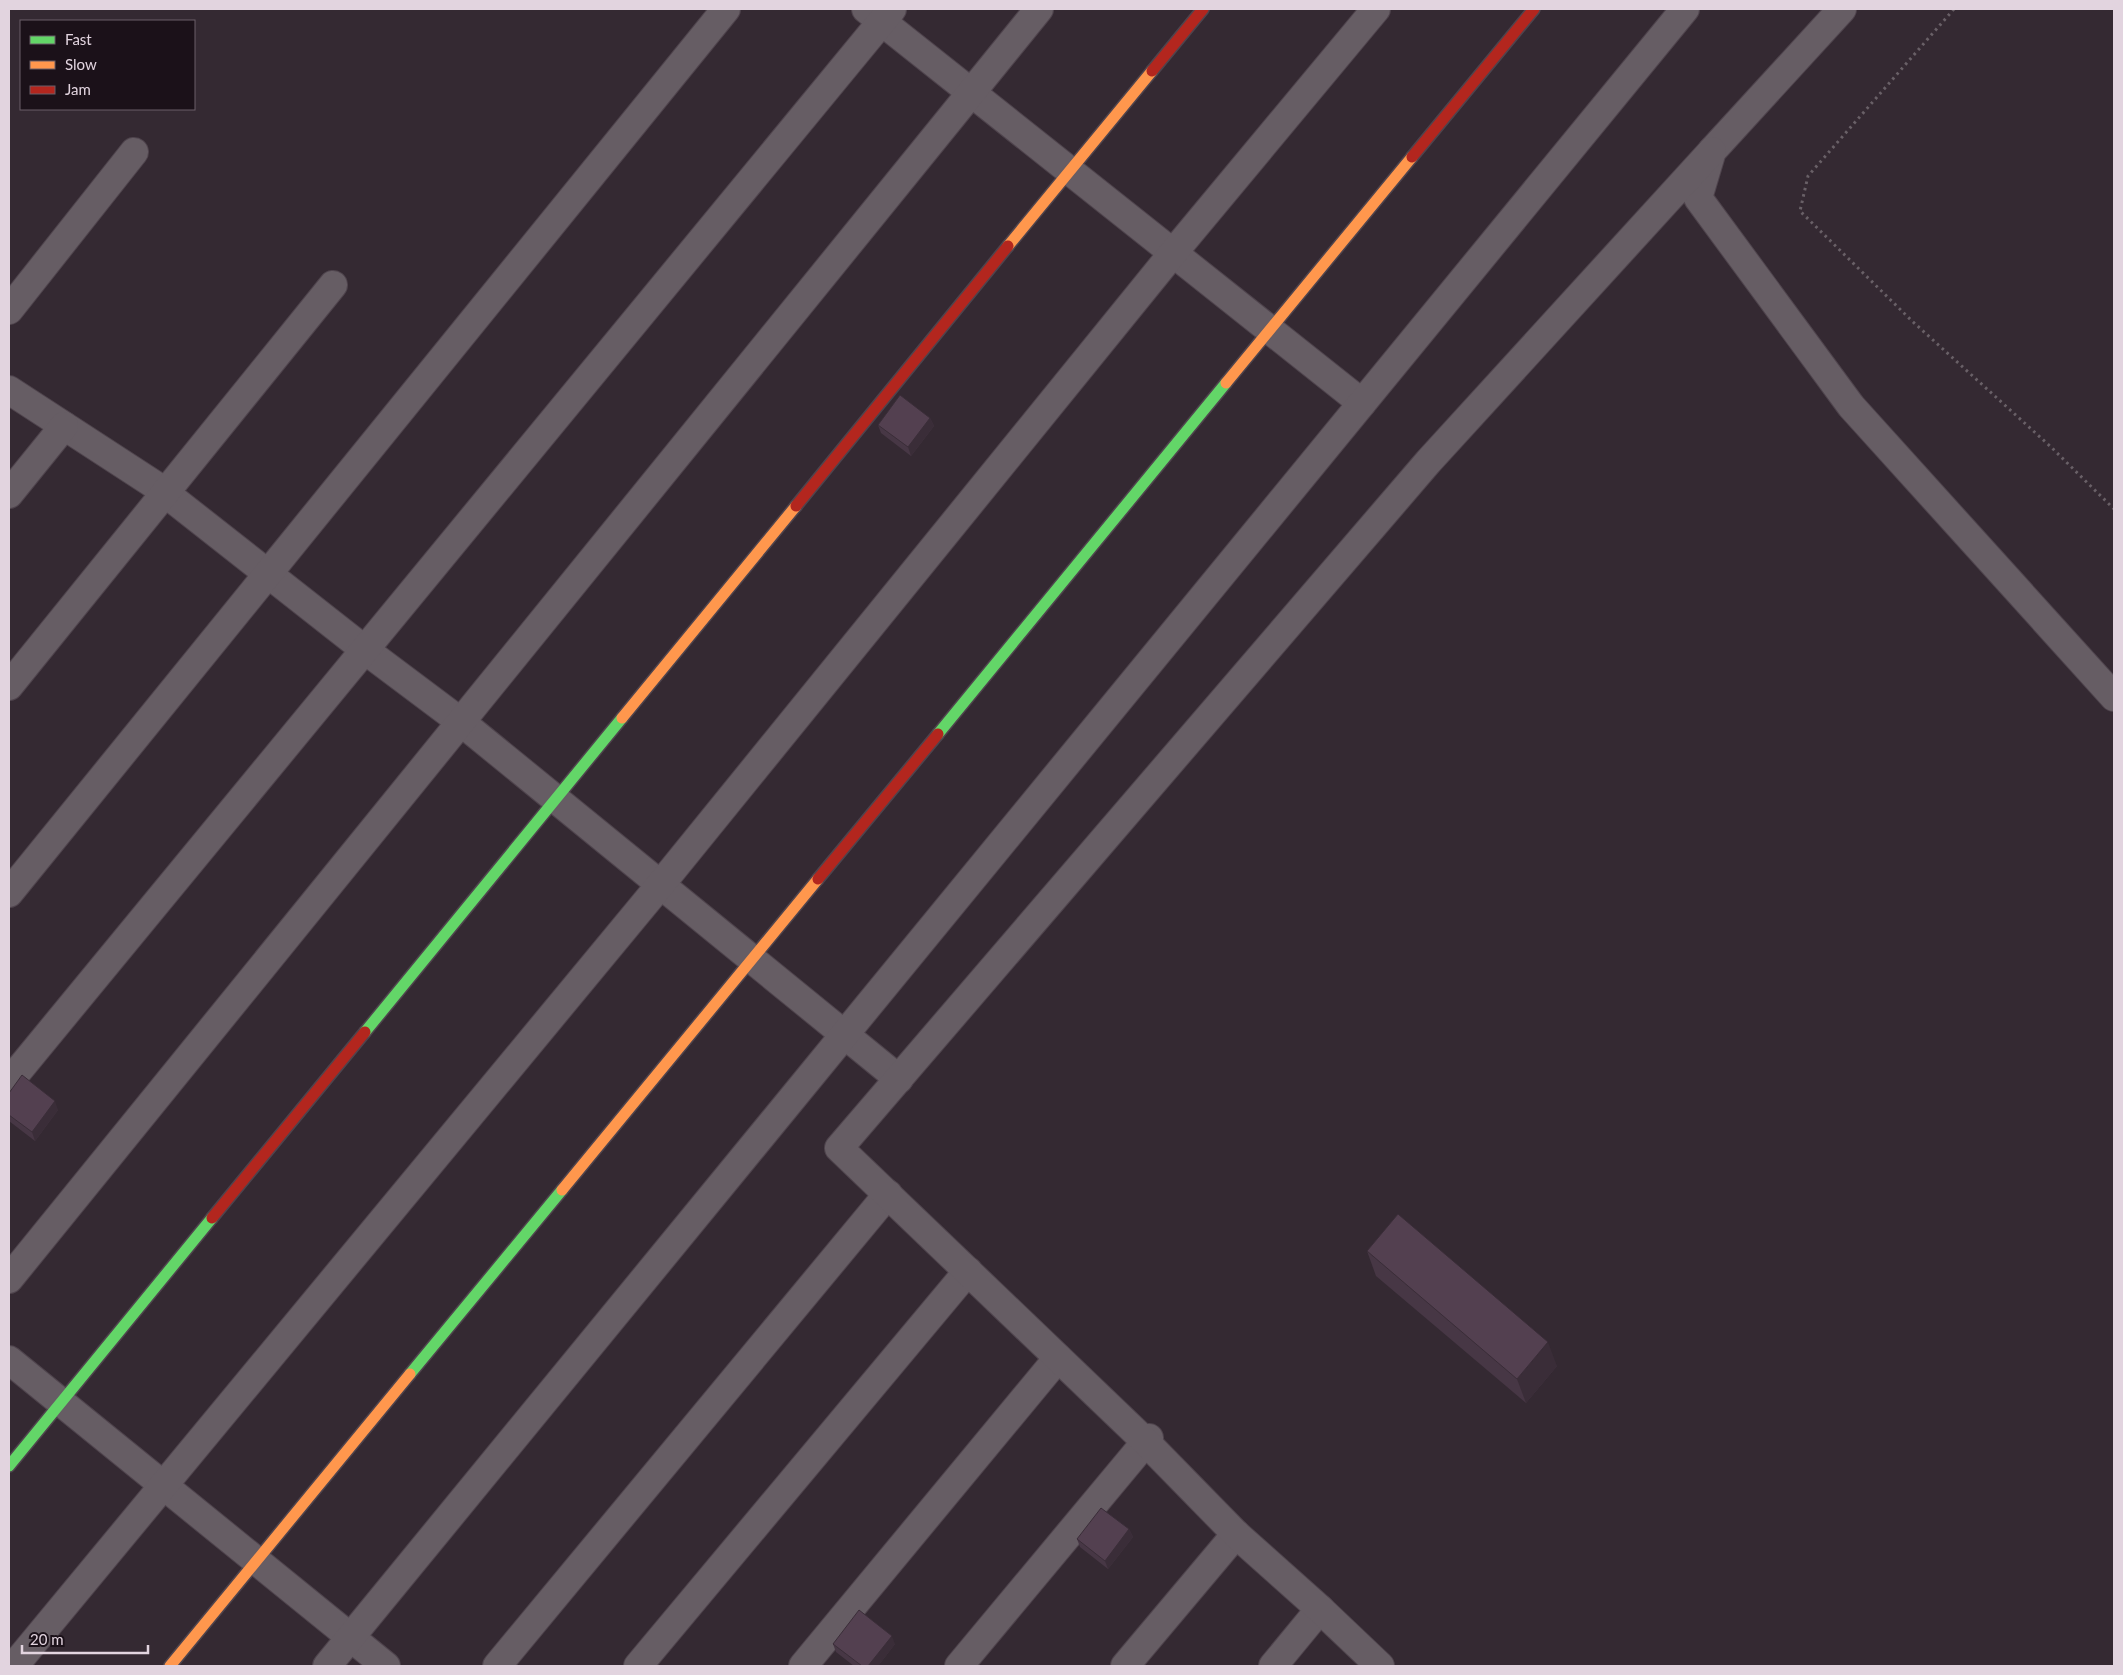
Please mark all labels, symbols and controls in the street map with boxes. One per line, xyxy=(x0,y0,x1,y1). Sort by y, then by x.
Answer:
legend xyxy=(20,20,195,110)
text: Fast xyxy=(65,30,92,48)
text: Slow xyxy=(65,55,97,73)
text: Jam xyxy=(65,80,91,98)
scale bar xyxy=(22,1622,149,1654)
text: 20 m xyxy=(30,1630,64,1648)

